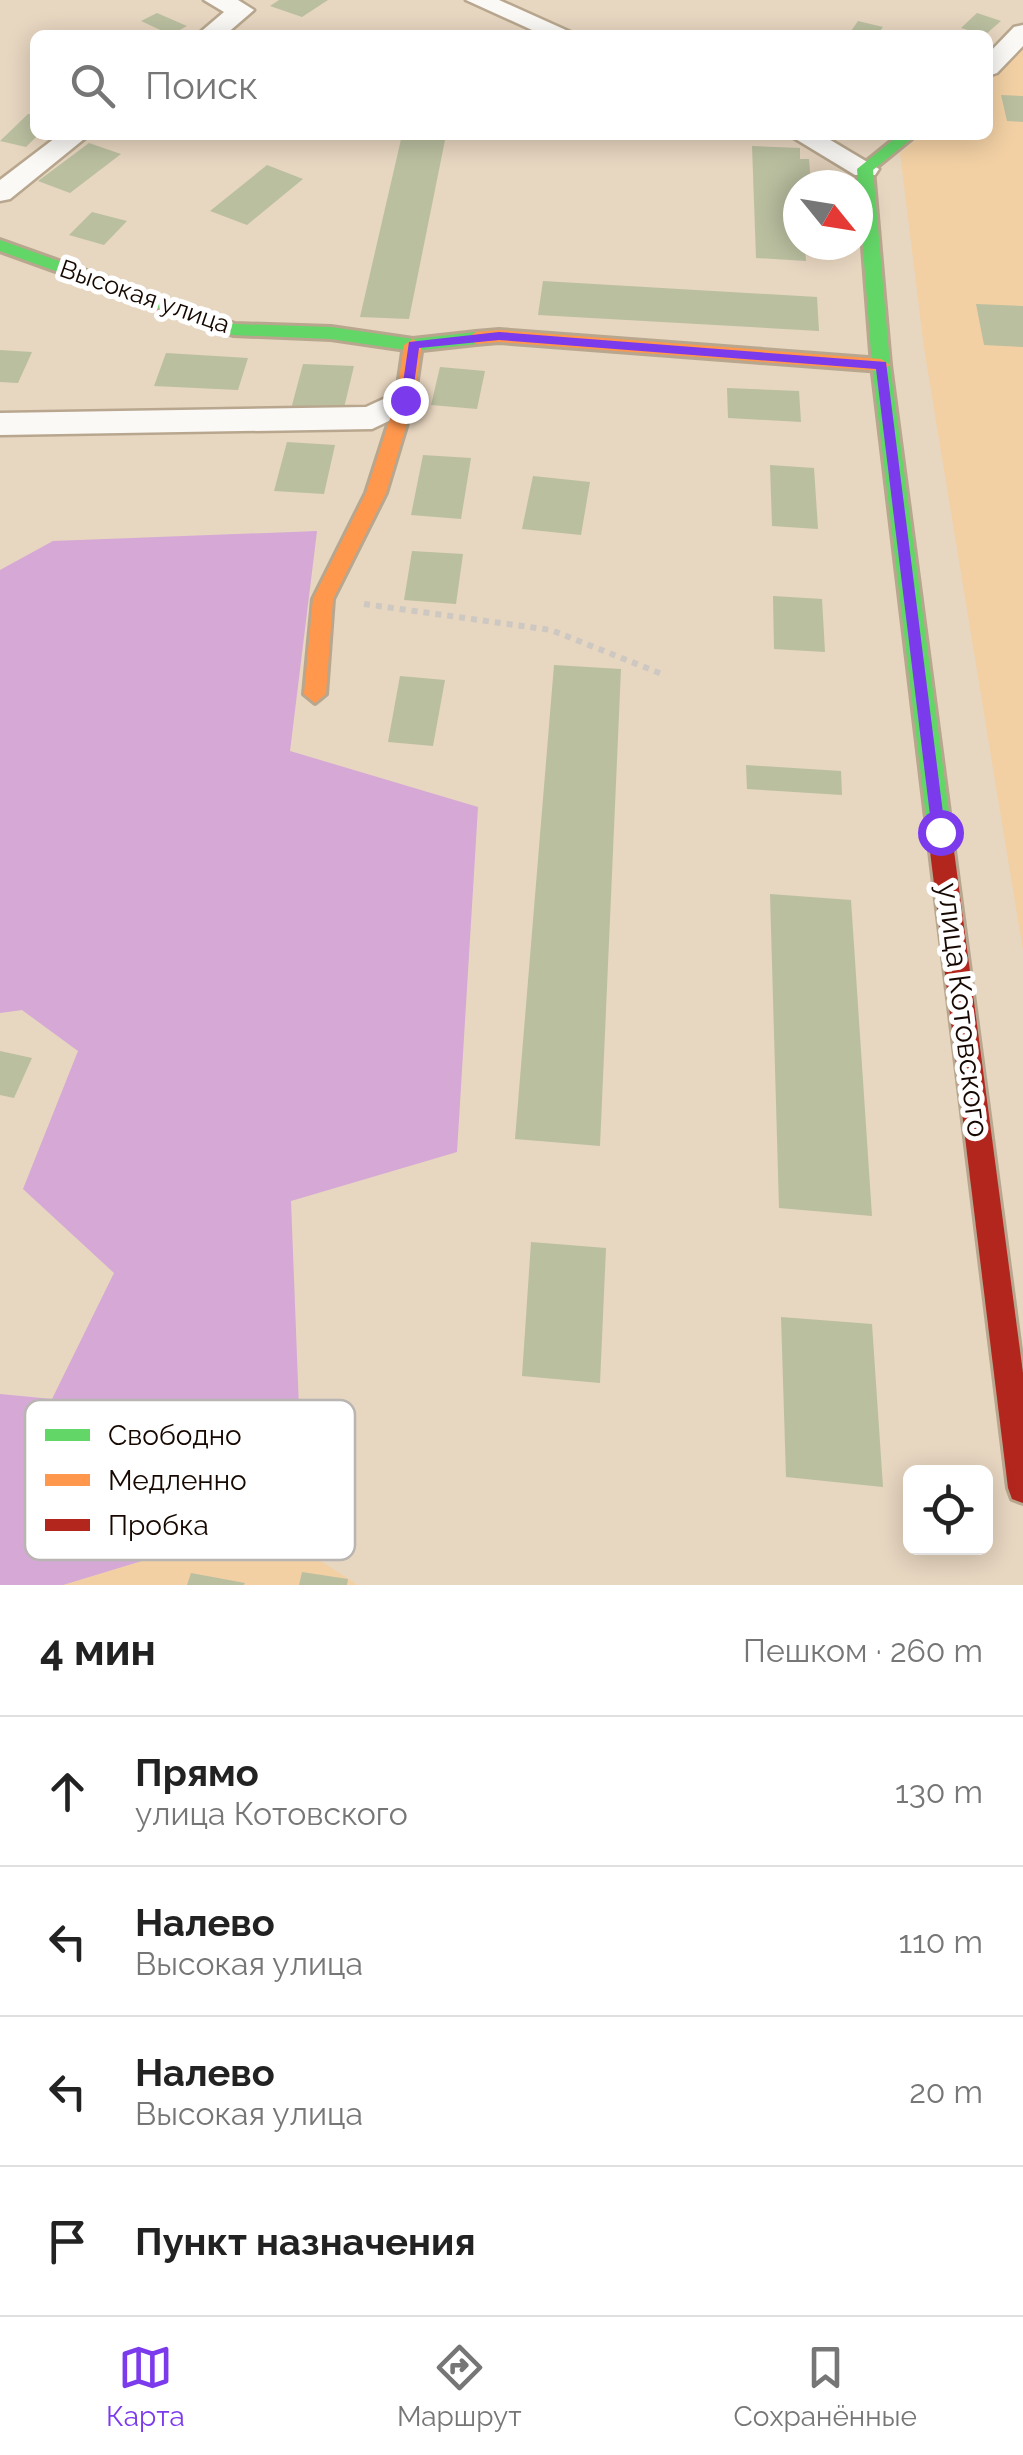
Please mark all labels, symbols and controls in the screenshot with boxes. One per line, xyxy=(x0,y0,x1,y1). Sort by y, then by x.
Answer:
search box xyxy=(30,30,993,140)
icon: search xyxy=(65,58,120,113)
text: Поиск xyxy=(145,63,258,108)
north arrow xyxy=(783,170,873,260)
street label: Высокая улица xyxy=(56,253,234,339)
route end xyxy=(383,378,429,424)
route start xyxy=(918,810,964,856)
street label: улица Котовского xyxy=(931,881,996,1139)
legend xyxy=(25,1400,355,1560)
text: Свободно xyxy=(108,1419,242,1452)
text: Медленно xyxy=(108,1464,247,1497)
map controls xyxy=(903,1465,993,1555)
button: locate xyxy=(903,1465,993,1555)
text: Пробка xyxy=(108,1509,209,1542)
text: 4 мин xyxy=(40,1626,156,1675)
text: Пешком · 260 m xyxy=(743,1632,983,1669)
text: Прямо xyxy=(135,1750,259,1795)
icon: ahead xyxy=(40,1764,95,1819)
text: 130 m xyxy=(895,1773,983,1810)
text: улица Котовского xyxy=(135,1795,408,1832)
text: Налево xyxy=(135,1900,275,1945)
icon: left xyxy=(40,1914,95,1969)
text: 110 m xyxy=(898,1923,983,1960)
text: Высокая улица xyxy=(135,1945,363,1982)
text: Налево xyxy=(135,2050,275,2095)
icon: left xyxy=(40,2064,95,2119)
text: 20 m xyxy=(909,2073,983,2110)
text: Высокая улица xyxy=(135,2095,363,2132)
icon: arrive xyxy=(40,2214,95,2269)
text: Пункт назначения xyxy=(135,2219,476,2264)
tab: Карта xyxy=(106,2340,185,2433)
tab: Маршрут xyxy=(397,2340,522,2433)
tab: Сохранённые xyxy=(734,2340,917,2433)

